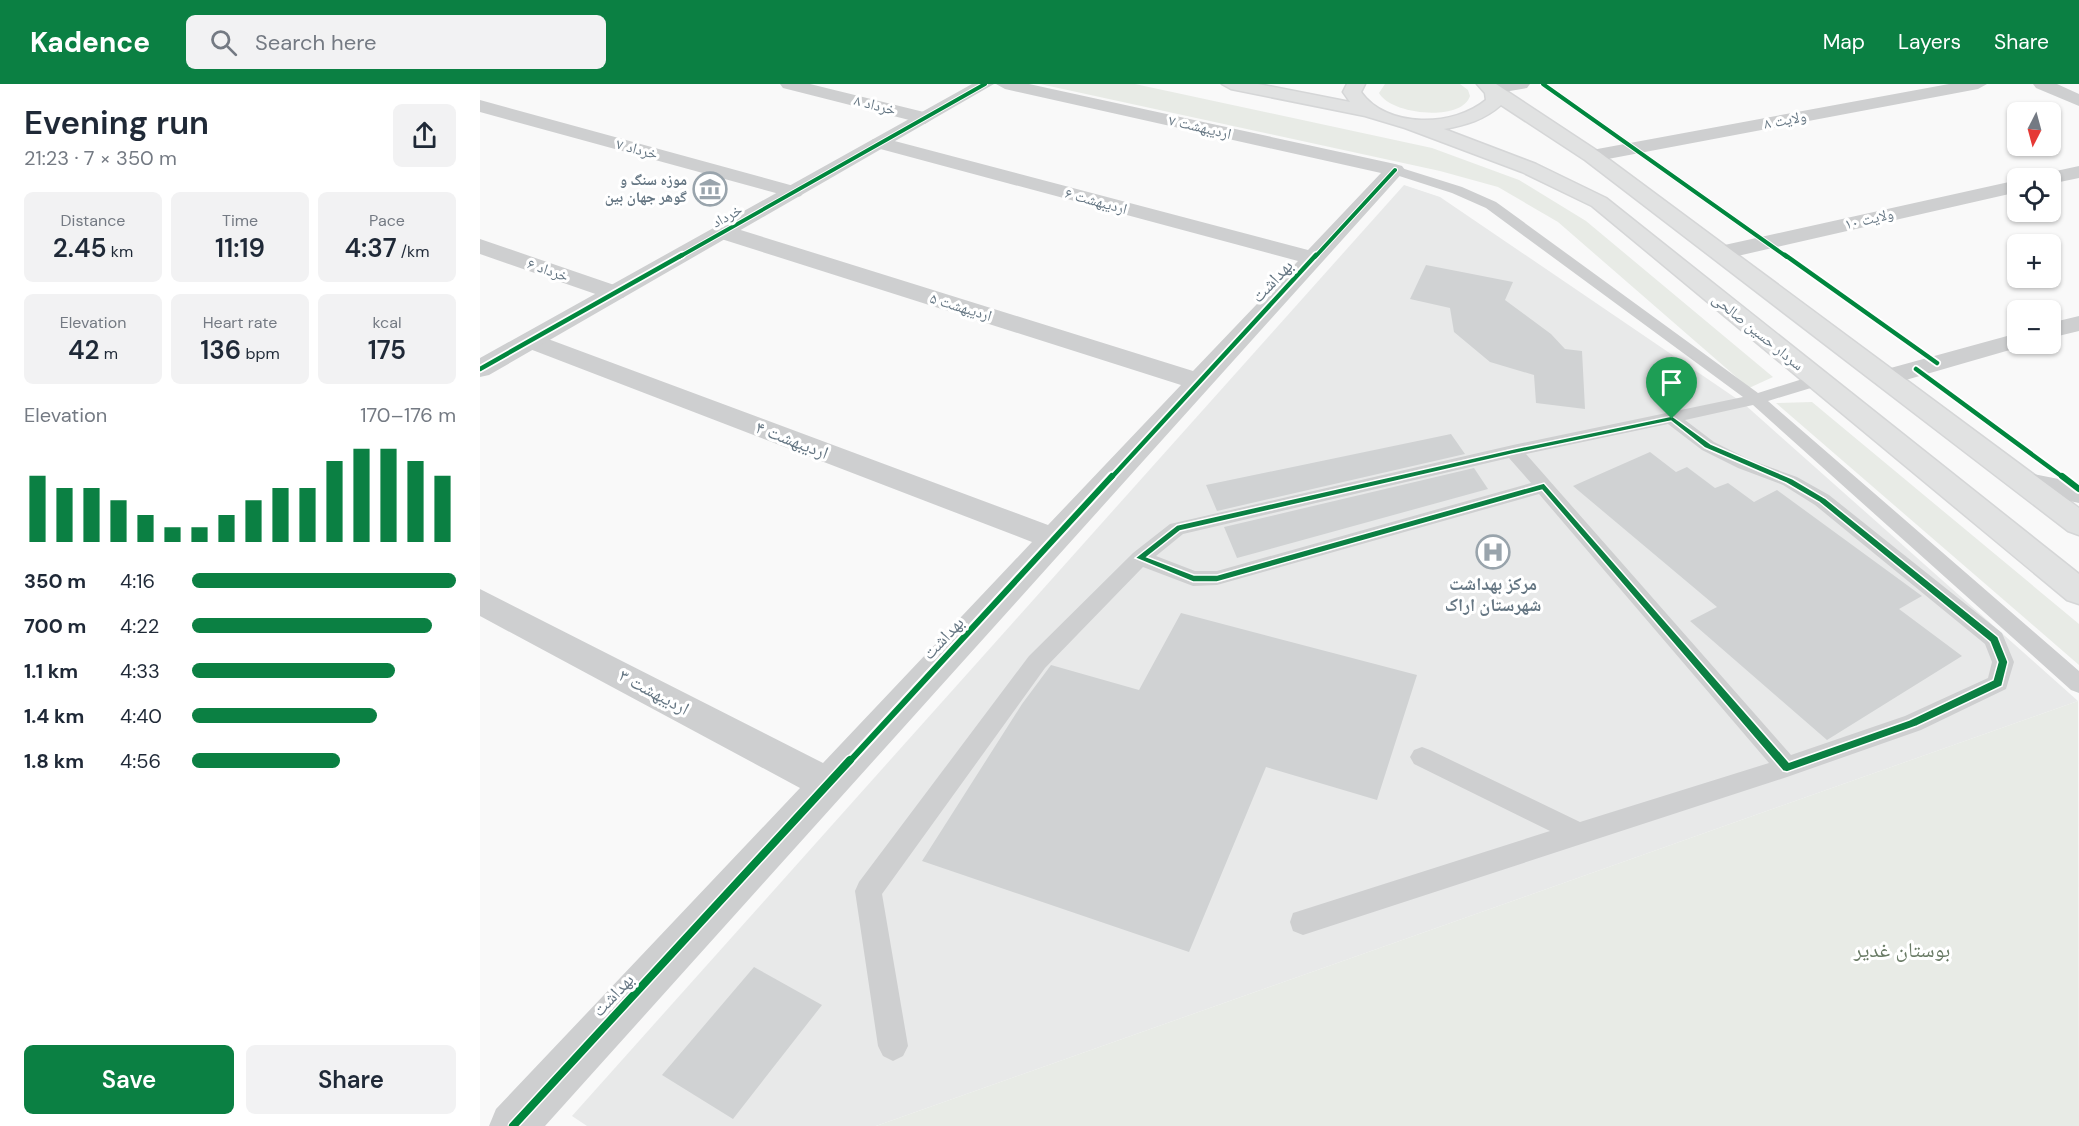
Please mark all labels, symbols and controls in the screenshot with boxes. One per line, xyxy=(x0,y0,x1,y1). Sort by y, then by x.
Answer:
search box xyxy=(186,15,606,69)
text: Kadence xyxy=(30,24,150,61)
icon: search xyxy=(207,26,240,59)
text: Search here xyxy=(255,28,376,57)
text: Map xyxy=(1823,28,1865,56)
text: Layers xyxy=(1898,28,1961,56)
text: Share xyxy=(1994,28,2049,56)
street label: خرداد ۸ xyxy=(852,90,898,120)
text: Evening run xyxy=(24,101,209,144)
north arrow xyxy=(2007,102,2061,156)
map controls xyxy=(2007,102,2061,354)
button: share xyxy=(393,104,456,167)
street label: ولایت ۸ xyxy=(1762,106,1808,134)
street label: اردیبهشت ۷ xyxy=(1167,110,1233,144)
street label: خرداد ۷ xyxy=(614,134,660,164)
text: 21:23 · 7 × 350 m xyxy=(24,145,177,171)
button: locate xyxy=(2007,168,2061,222)
place label: موزه سنگ و گوهر جهان بین xyxy=(605,170,687,207)
museum icon: موزه سنگ و گوهر جهان بین xyxy=(692,171,728,207)
street label: اردیبهشت ۶ xyxy=(1063,183,1129,219)
street label: خرداد xyxy=(708,199,746,232)
street label: ولایت ۱۰ xyxy=(1843,204,1895,234)
text: Distance xyxy=(61,210,125,231)
text: Time xyxy=(222,210,258,231)
text: Pace xyxy=(369,210,405,231)
text: 2.45 xyxy=(53,231,107,265)
text: 11:19 xyxy=(215,231,265,265)
text: 4:37 xyxy=(345,231,397,265)
button: + xyxy=(2007,234,2061,288)
text: km xyxy=(107,241,133,262)
text: /km xyxy=(397,241,429,262)
street label: خرداد ۶ xyxy=(525,254,572,286)
street label: بهداشت xyxy=(1246,254,1298,308)
street label: اردیبهشت ۵ xyxy=(928,288,994,326)
street label: سردار حسین صالحی xyxy=(1708,289,1808,375)
button: − xyxy=(2007,300,2061,354)
text: Elevation xyxy=(60,312,126,333)
text: Heart rate xyxy=(203,312,277,333)
text: kcal xyxy=(373,312,401,333)
text: 42 xyxy=(68,333,100,367)
text: 136 xyxy=(200,333,241,367)
text: 175 xyxy=(368,333,406,367)
text: m xyxy=(100,343,118,364)
text: bpm xyxy=(241,343,280,364)
pin xyxy=(1646,357,1697,419)
icon: arrive xyxy=(1655,366,1688,399)
text: Elevation xyxy=(24,402,107,428)
text: 170–176 m xyxy=(360,402,456,428)
street label: اردیبهشت ۴ xyxy=(752,415,832,465)
hospital icon: مرکز بهداشت شهرستان اراک xyxy=(1475,534,1511,570)
text: 350 m xyxy=(24,568,86,594)
text: 4:16 xyxy=(120,568,155,594)
place label: مرکز بهداشت شهرستان اراک xyxy=(1445,572,1541,617)
street label: بهداشت xyxy=(917,611,969,665)
text: 700 m xyxy=(24,613,86,639)
text: 4:22 xyxy=(120,613,159,639)
text: 1.1 km xyxy=(24,658,78,684)
text: 4:33 xyxy=(120,658,160,684)
street label: اردیبهشت ۳ xyxy=(615,663,693,721)
text: 1.4 km xyxy=(24,703,84,729)
text: 4:40 xyxy=(120,703,162,729)
text: 1.8 km xyxy=(24,748,84,774)
text: 4:56 xyxy=(120,748,161,774)
park label: بوستان غدیر xyxy=(1853,936,1950,964)
street label: بهداشت xyxy=(587,968,639,1022)
button: Save xyxy=(24,1045,234,1114)
button: Share xyxy=(246,1045,456,1114)

